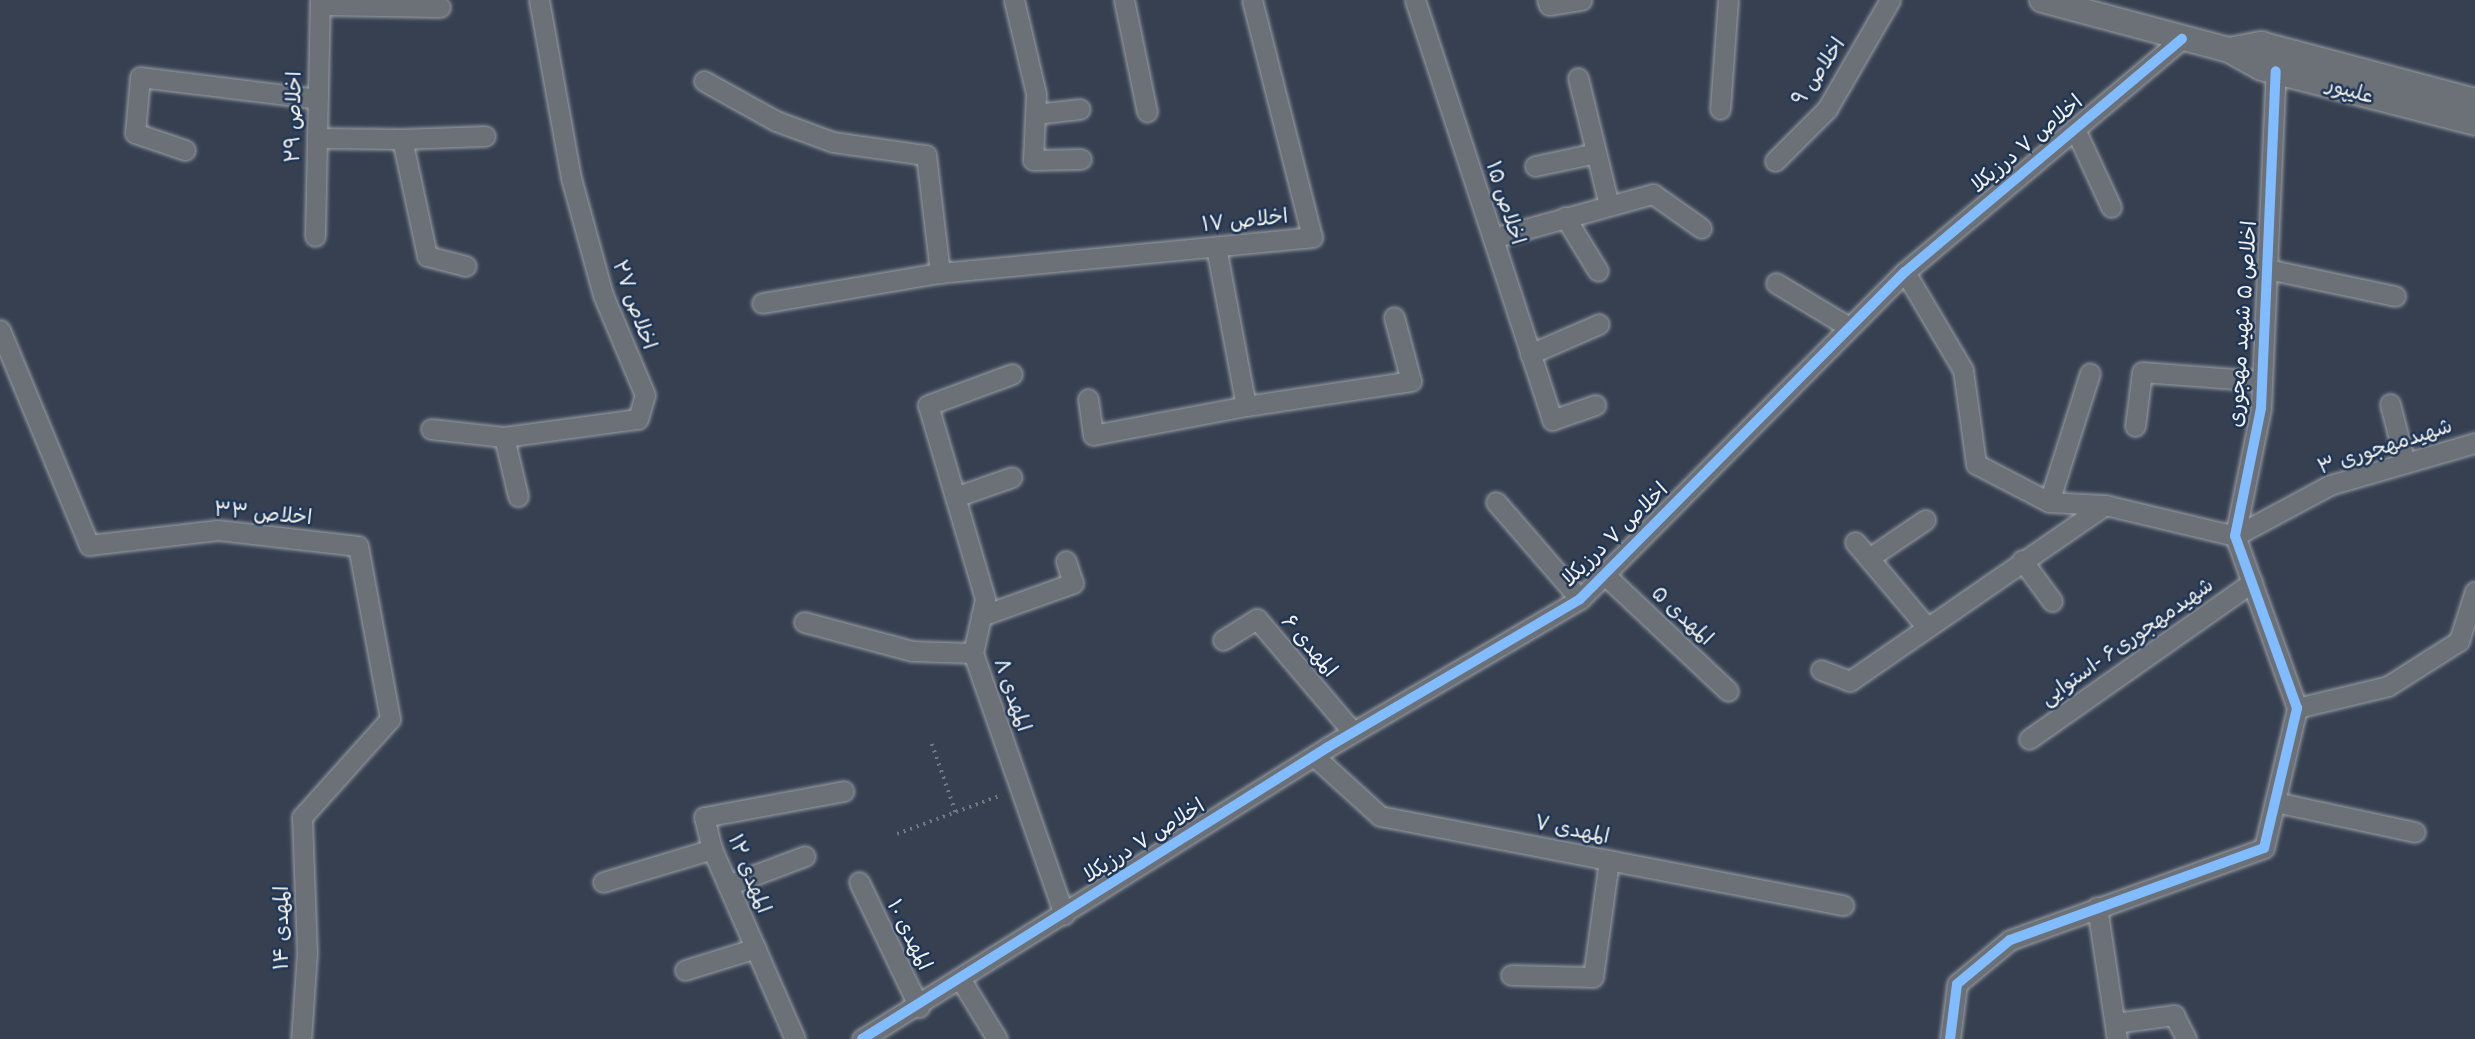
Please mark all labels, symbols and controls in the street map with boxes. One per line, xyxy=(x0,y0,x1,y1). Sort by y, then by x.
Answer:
street label: اخلاص ۹ xyxy=(1787,33,1851,111)
street label: اخلاص ۲۹ xyxy=(281,71,307,163)
street label: علیپور xyxy=(2323,72,2377,110)
street label: اخلاص ۷ درزیکلا xyxy=(1966,90,2088,198)
street label: اخلاص ۱۵ xyxy=(1480,158,1530,248)
street label: اخلاص ۱۷ xyxy=(1201,204,1289,238)
street label: اخلاص ۵ شهید مهجوری xyxy=(2223,220,2263,428)
street label: اخلاص ۲۷ xyxy=(606,257,662,353)
street label: شهیدمهجوری ۳ xyxy=(2315,413,2455,481)
street label: اخلاص ۷ درزیکلا xyxy=(1556,478,1674,592)
street label: اخلاص ۳۳ xyxy=(213,497,313,531)
street label: شهیدمهجوری۶ -استوایی xyxy=(2035,572,2219,712)
street label: المهدی ۵ xyxy=(1646,581,1718,651)
street label: المهدی ۶ xyxy=(1276,610,1342,682)
street label: المهدی ۸ xyxy=(988,655,1036,735)
street label: اخلاص ۷ درزیکلا xyxy=(1078,794,1210,888)
street label: المهدی ۷ xyxy=(1532,810,1612,850)
street label: المهدی ۱۲ xyxy=(722,831,776,917)
street label: المهدی ۱۴ xyxy=(269,886,295,970)
street label: المهدی ۱۰ xyxy=(881,896,937,974)

